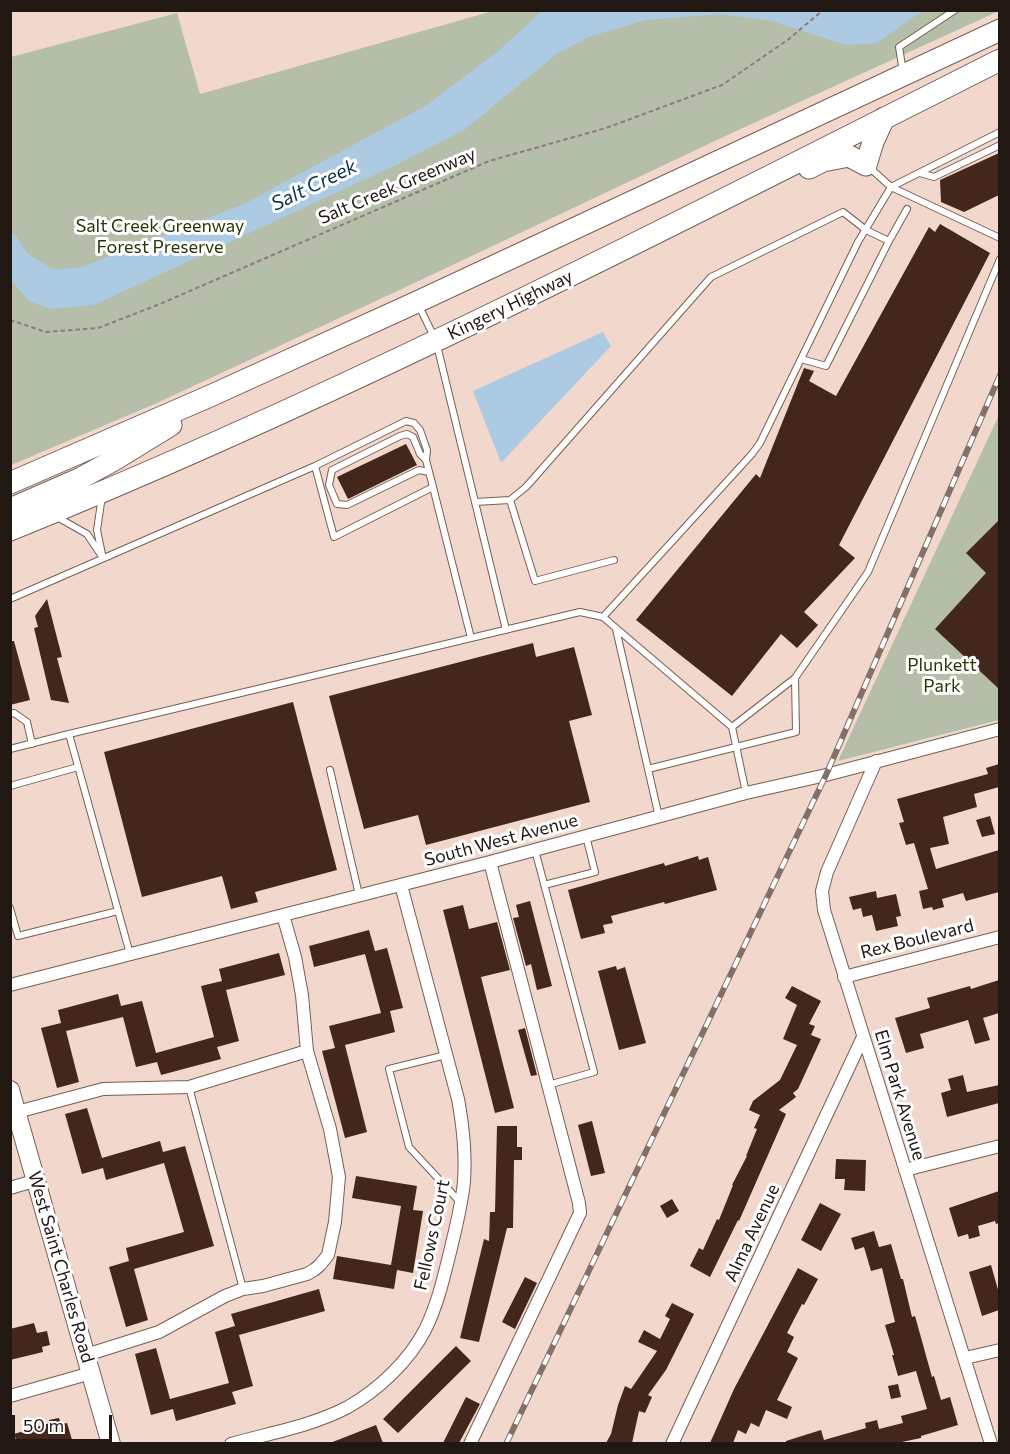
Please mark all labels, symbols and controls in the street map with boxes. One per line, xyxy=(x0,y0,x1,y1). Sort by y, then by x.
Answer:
street label: Salt Creek Greenway xyxy=(315,143,479,229)
water label: Salt Creek xyxy=(267,154,361,216)
park label: Salt Creek Greenway Forest Preserve xyxy=(76,215,244,258)
street label: Kingery Highway xyxy=(444,265,576,345)
park label: Plunkett Park xyxy=(907,654,977,696)
street label: South West Avenue xyxy=(422,809,580,871)
street label: Rex Boulevard xyxy=(858,914,976,964)
street label: Elm Park Avenue xyxy=(870,1027,930,1163)
street label: West Saint Charles Road xyxy=(23,1169,99,1365)
street label: Fellows Court xyxy=(410,1178,454,1292)
street label: Alma Avenue xyxy=(720,1181,784,1285)
scale bar xyxy=(15,1403,116,1441)
text: 50 m xyxy=(23,1414,64,1436)

